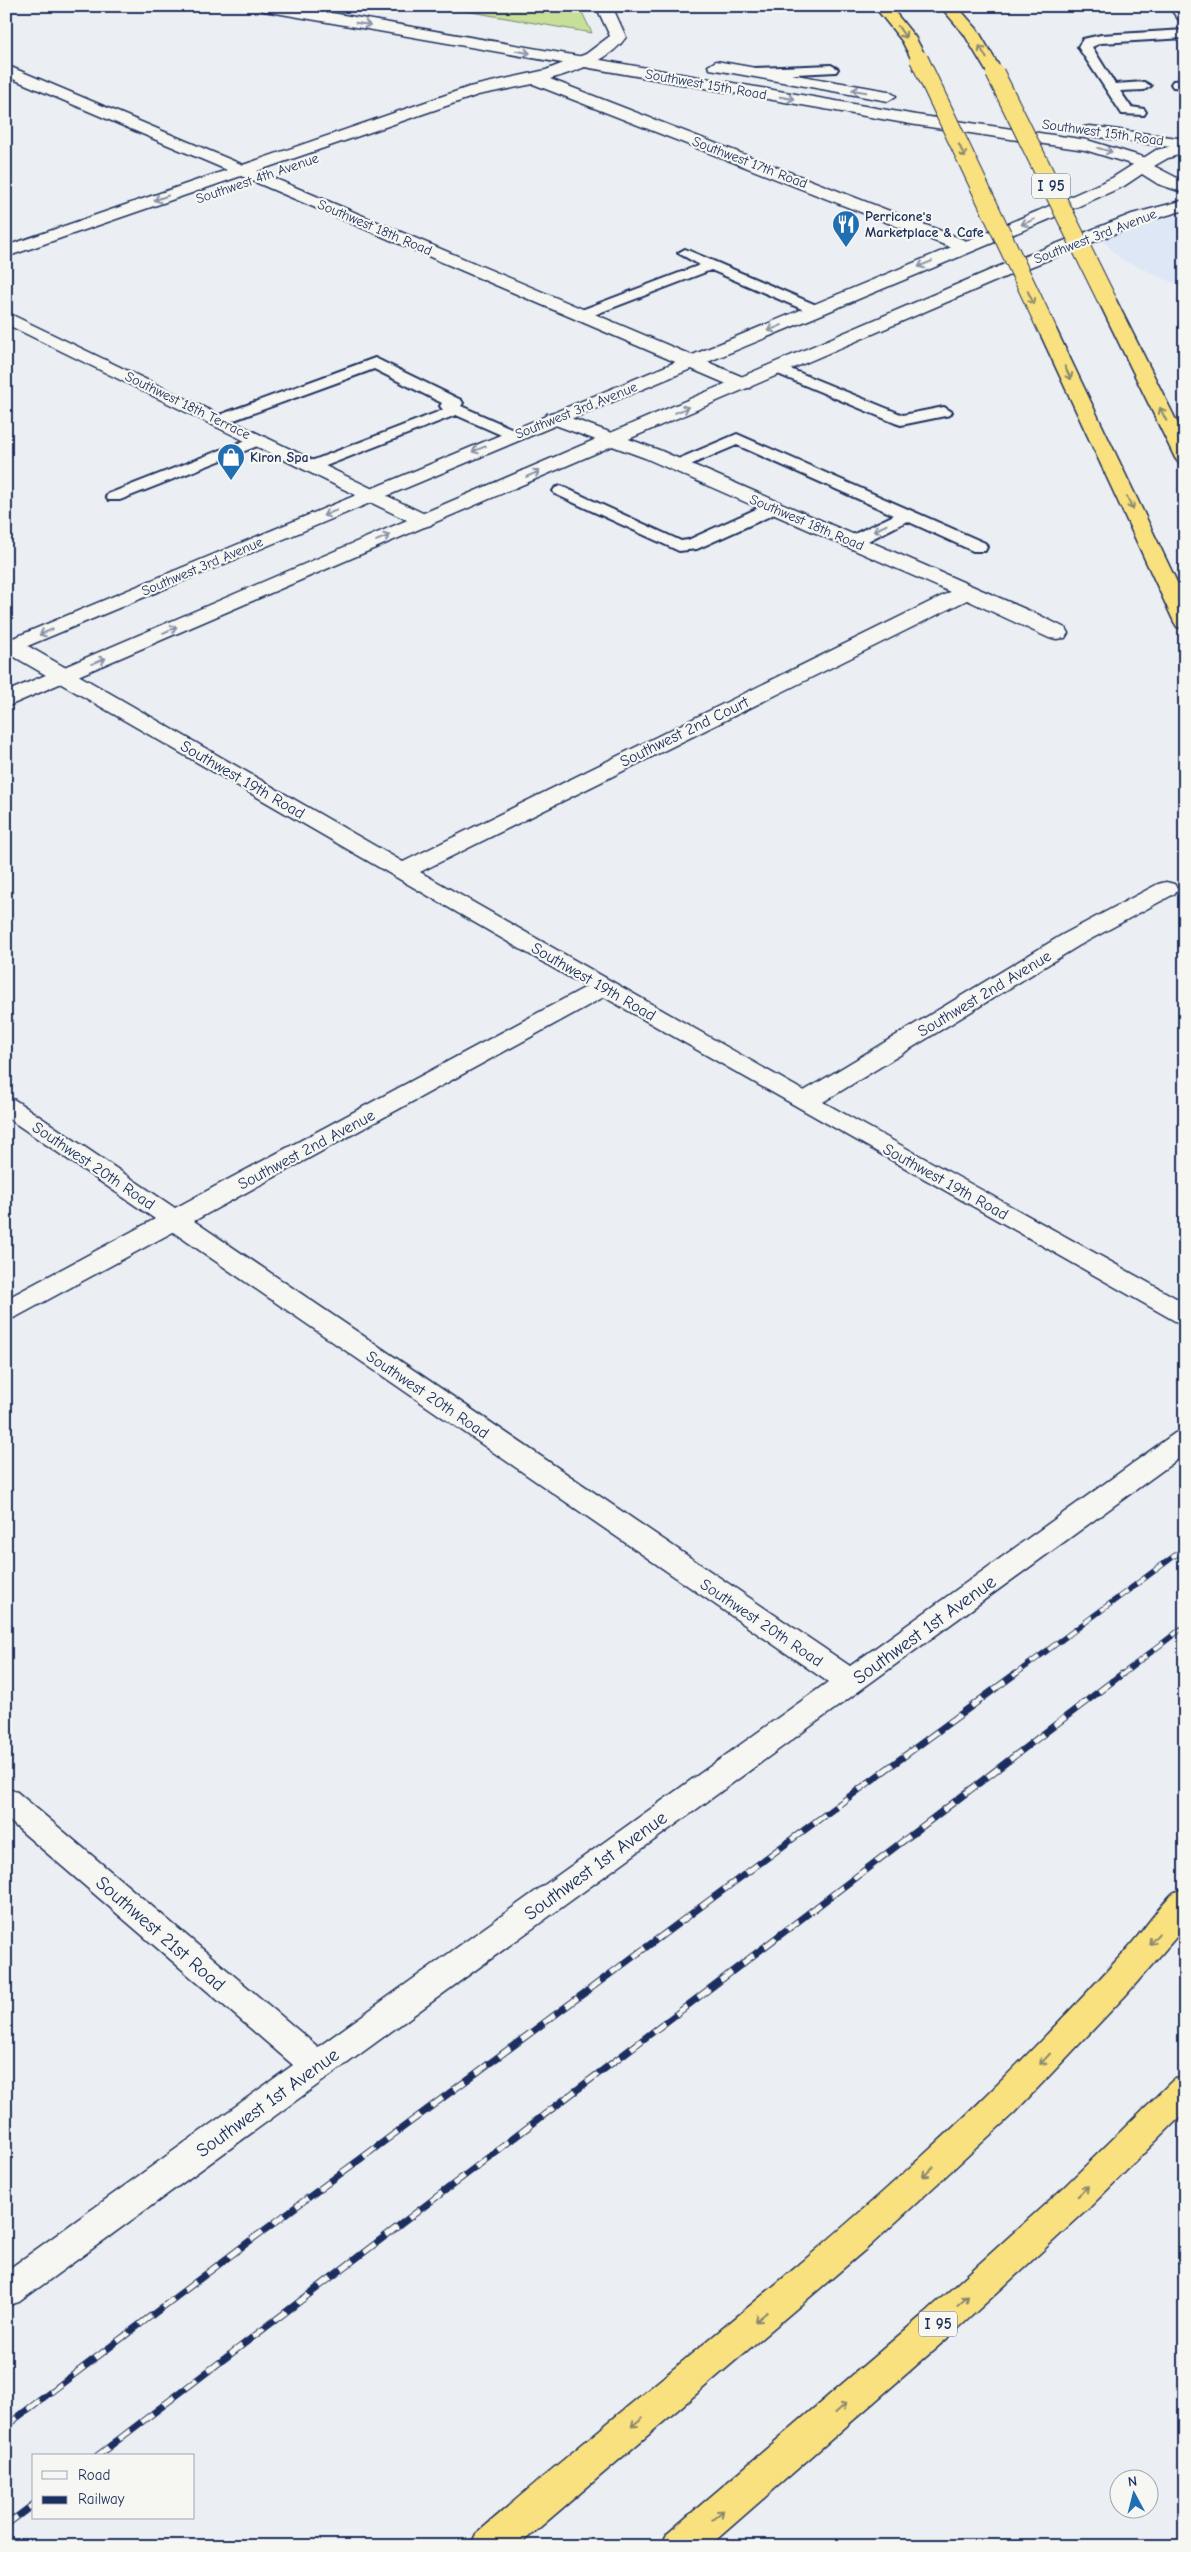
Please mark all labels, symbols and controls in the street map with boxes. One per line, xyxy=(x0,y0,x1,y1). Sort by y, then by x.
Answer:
one-way arrow xyxy=(355,19,371,29)
one-way arrow xyxy=(897,24,908,38)
one-way arrow xyxy=(978,45,988,60)
one-way arrow xyxy=(515,47,531,57)
street label: Southwest 15th Road xyxy=(644,65,768,104)
one-way arrow xyxy=(851,85,867,95)
one-way arrow xyxy=(778,94,794,103)
street label: Southwest 15th Road xyxy=(1041,116,1165,149)
street label: Southwest 17th Road xyxy=(690,133,810,192)
one-way arrow xyxy=(958,143,967,158)
one-way arrow xyxy=(1096,146,1112,155)
street label: Southwest 4th Avenue xyxy=(193,149,321,208)
road number: I 95 xyxy=(1032,174,1070,198)
one-way arrow xyxy=(154,194,169,203)
street label: Southwest 18th Road xyxy=(315,196,435,259)
street label: Southwest 3rd Avenue xyxy=(1031,205,1159,268)
place label: Perricone's Marketplace & Cafe xyxy=(865,208,984,241)
restaurant icon: Perricone's Marketplace & Cafe xyxy=(831,209,861,248)
one-way arrow xyxy=(1021,218,1036,227)
one-way arrow xyxy=(918,260,933,270)
one-way arrow xyxy=(1027,290,1037,305)
one-way arrow xyxy=(768,323,783,333)
one-way arrow xyxy=(1064,365,1073,380)
street label: Southwest 18th Terrace xyxy=(122,368,253,443)
street label: Southwest 3rd Avenue xyxy=(513,378,640,443)
one-way arrow xyxy=(674,404,689,414)
one-way arrow xyxy=(1158,407,1168,422)
shop icon: Kiron Spa xyxy=(216,442,246,481)
one-way arrow xyxy=(472,445,487,455)
place label: Kiron Spa xyxy=(250,449,309,466)
one-way arrow xyxy=(525,468,540,478)
street label: Southwest 18th Road xyxy=(747,491,867,554)
one-way arrow xyxy=(1126,495,1136,510)
one-way arrow xyxy=(322,509,337,518)
one-way arrow xyxy=(873,524,888,533)
one-way arrow xyxy=(375,532,390,542)
street label: Southwest 3rd Avenue xyxy=(139,533,266,600)
one-way arrow xyxy=(162,625,177,635)
one-way arrow xyxy=(39,628,54,638)
one-way arrow xyxy=(91,655,106,665)
street label: Southwest 2nd Court xyxy=(617,693,752,771)
street label: Southwest 19th Road xyxy=(177,737,308,823)
street label: Southwest 19th Road xyxy=(528,939,659,1025)
street label: Southwest 2nd Avenue xyxy=(915,947,1054,1041)
street label: Southwest 2nd Avenue xyxy=(235,1106,378,1194)
street label: Southwest 20th Road xyxy=(29,1118,158,1213)
street label: Southwest 19th Road xyxy=(880,1140,1011,1224)
street label: Southwest 20th Road xyxy=(363,1347,492,1442)
street label: Southwest 1st Avenue xyxy=(849,1571,1000,1689)
street label: Southwest 20th Road xyxy=(697,1575,826,1670)
street label: Southwest 1st Avenue xyxy=(520,1807,671,1925)
street label: Southwest 21st Road xyxy=(91,1872,230,1996)
one-way arrow xyxy=(1149,1932,1160,1945)
street label: Southwest 1st Avenue xyxy=(192,2044,343,2162)
one-way arrow xyxy=(1039,2053,1051,2066)
one-way arrow xyxy=(921,2166,934,2178)
one-way arrow xyxy=(1077,2185,1090,2197)
one-way arrow xyxy=(957,2295,970,2307)
one-way arrow xyxy=(754,2311,767,2322)
road number: I 95 xyxy=(919,2312,957,2336)
one-way arrow xyxy=(834,2403,847,2414)
one-way arrow xyxy=(630,2416,643,2427)
legend xyxy=(32,2454,195,2520)
text: Road xyxy=(78,2466,110,2484)
north arrow xyxy=(1108,2470,1158,2520)
text: N xyxy=(1127,2473,1138,2491)
text: Railway xyxy=(78,2490,125,2508)
one-way arrow xyxy=(712,2509,725,2520)

